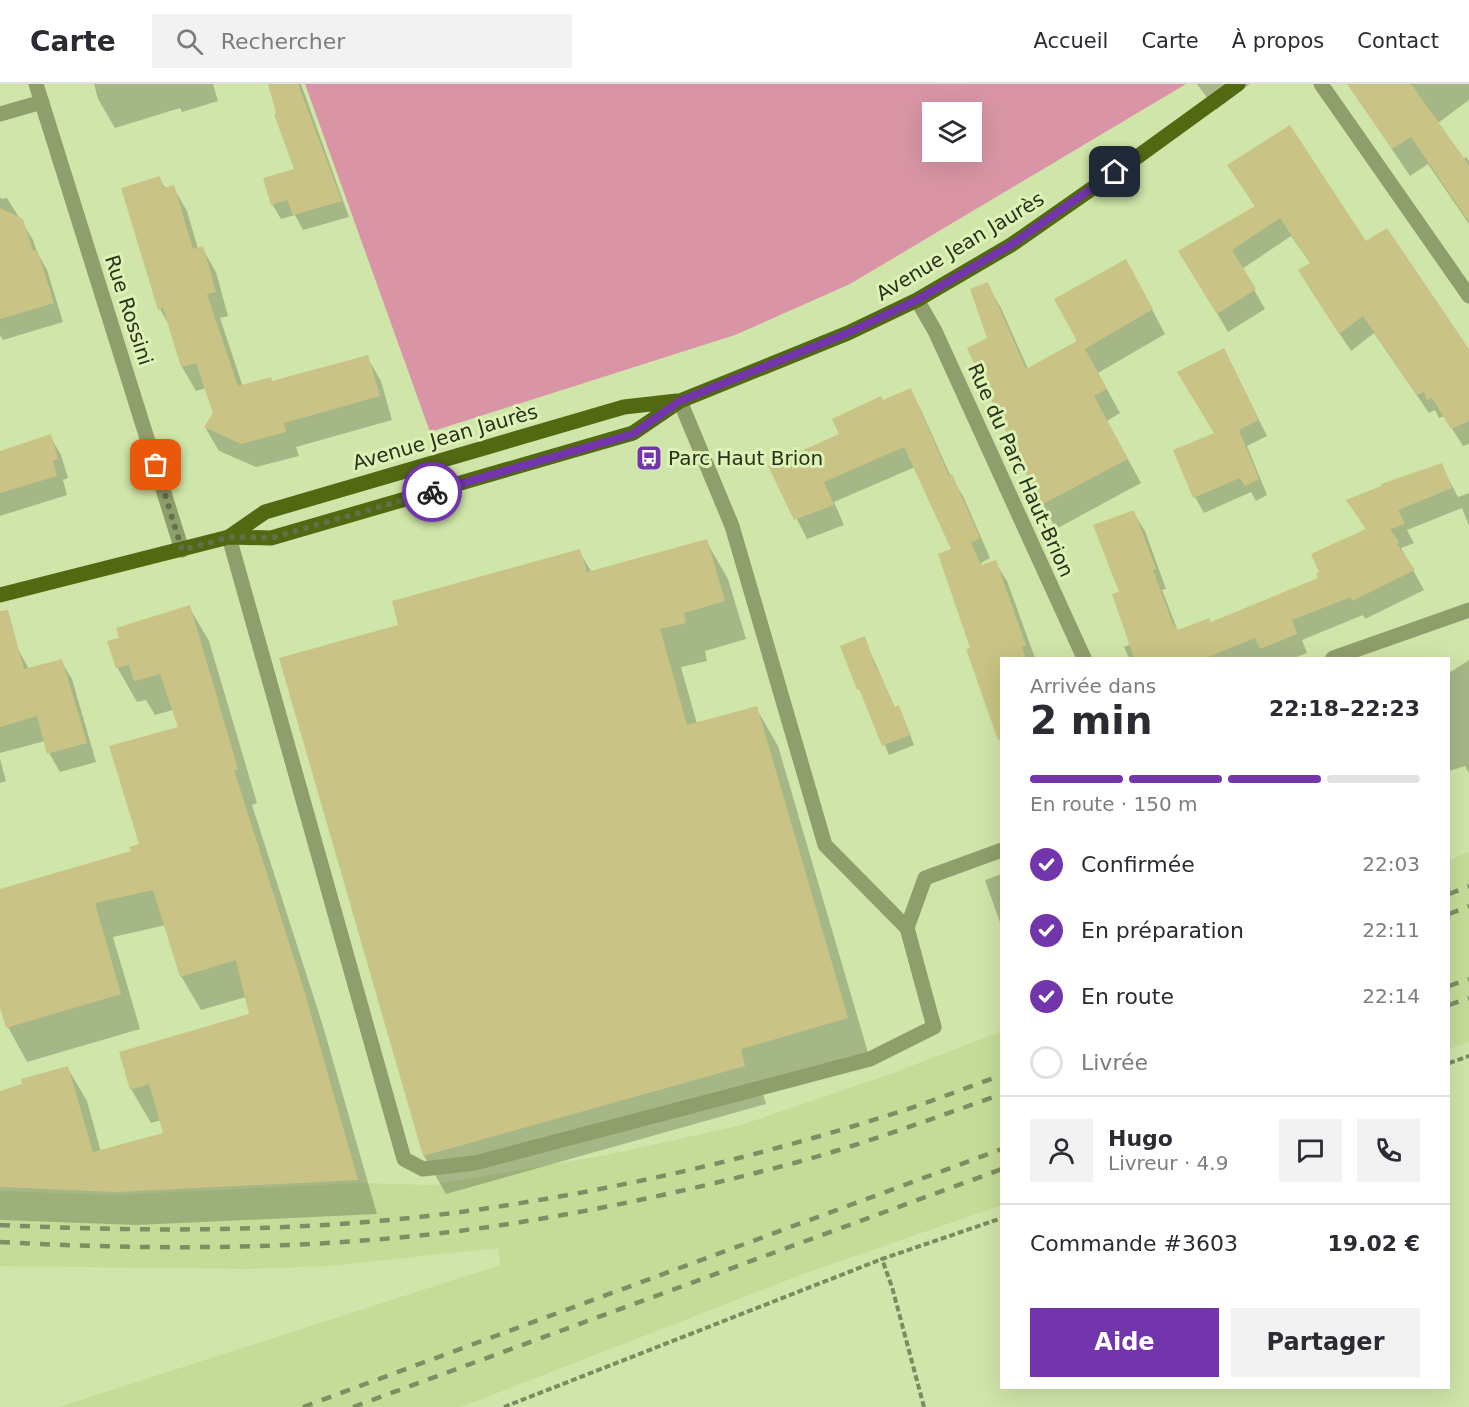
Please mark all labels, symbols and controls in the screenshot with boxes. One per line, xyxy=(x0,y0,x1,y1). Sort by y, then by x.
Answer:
search box xyxy=(152,14,572,68)
text: Carte xyxy=(30,25,116,58)
icon: search xyxy=(173,25,206,58)
text: Rechercher xyxy=(221,29,345,54)
text: Accueil xyxy=(1033,29,1108,53)
text: Carte xyxy=(1141,29,1199,53)
text: À propos xyxy=(1232,29,1324,53)
text: Contact xyxy=(1357,29,1439,53)
map controls xyxy=(922,102,982,162)
button: layers xyxy=(922,102,982,162)
pin xyxy=(1089,146,1140,197)
icon: home xyxy=(1098,155,1131,188)
street label: Avenue Jean Jaurès xyxy=(872,186,1048,306)
street label: Rue Rossini xyxy=(100,252,158,368)
street label: Rue du Parc Haut-Brion xyxy=(963,359,1079,581)
street label: Avenue Jean Jaurès xyxy=(350,399,540,475)
pin xyxy=(130,439,181,490)
bus stop icon: Parc Haut Brion xyxy=(634,443,664,473)
place label: Parc Haut Brion xyxy=(668,446,823,470)
icon: bag xyxy=(139,448,172,481)
courier xyxy=(402,462,462,522)
icon: bike xyxy=(416,476,449,509)
text: Arrivée dans xyxy=(1030,674,1156,698)
text: 22:18–22:23 xyxy=(1269,696,1420,721)
text: 2 min xyxy=(1030,698,1152,743)
text: En route · 150 m xyxy=(1030,792,1198,816)
icon: check xyxy=(1030,848,1063,881)
text: Confirmée xyxy=(1081,852,1195,877)
text: 22:03 xyxy=(1362,852,1420,876)
icon: check xyxy=(1030,914,1063,947)
text: En préparation xyxy=(1081,918,1244,943)
text: 22:11 xyxy=(1362,918,1420,942)
icon: check xyxy=(1030,980,1063,1013)
text: En route xyxy=(1081,984,1174,1009)
text: 22:14 xyxy=(1362,984,1420,1008)
text: Livrée xyxy=(1081,1050,1148,1075)
button: person xyxy=(1030,1119,1093,1182)
button: chat xyxy=(1279,1119,1342,1182)
button: phone xyxy=(1357,1119,1420,1182)
text: Hugo xyxy=(1108,1126,1173,1151)
text: Livreur · 4.9 xyxy=(1108,1151,1228,1175)
text: Commande #3603 xyxy=(1030,1231,1238,1256)
text: 19.02 € xyxy=(1327,1231,1420,1256)
button: Aide xyxy=(1030,1308,1219,1377)
button: Partager xyxy=(1231,1308,1420,1377)

